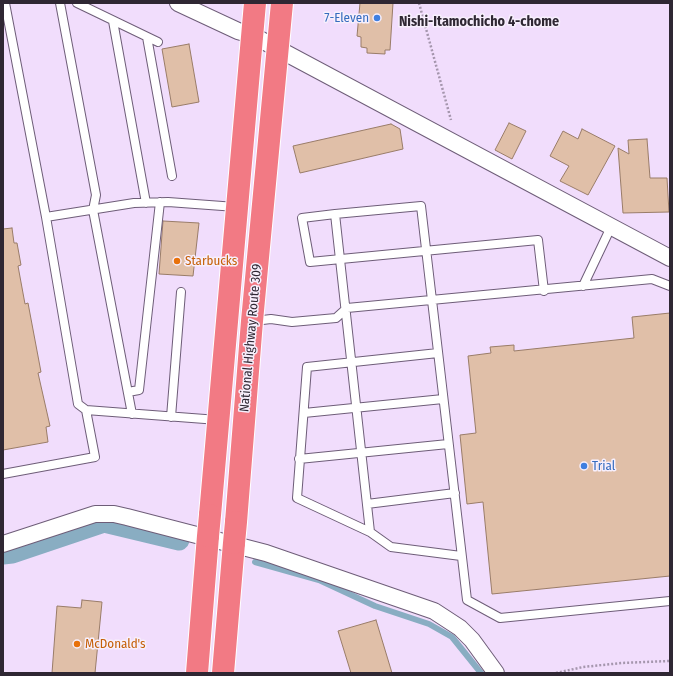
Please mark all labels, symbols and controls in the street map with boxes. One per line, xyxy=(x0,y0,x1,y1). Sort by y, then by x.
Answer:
place label: 7-Eleven xyxy=(324,10,369,26)
marker: 7-Eleven xyxy=(372,13,382,23)
district label: Nishi-Itamochicho 4-chome xyxy=(399,14,559,30)
place label: Starbucks xyxy=(185,253,237,269)
marker: Starbucks xyxy=(172,256,182,266)
street label: National Highway Route 309 xyxy=(237,263,265,413)
place label: Trial xyxy=(592,458,615,474)
marker: Trial xyxy=(579,461,589,471)
place label: McDonald's xyxy=(85,636,146,652)
marker: McDonald's xyxy=(72,639,82,649)

